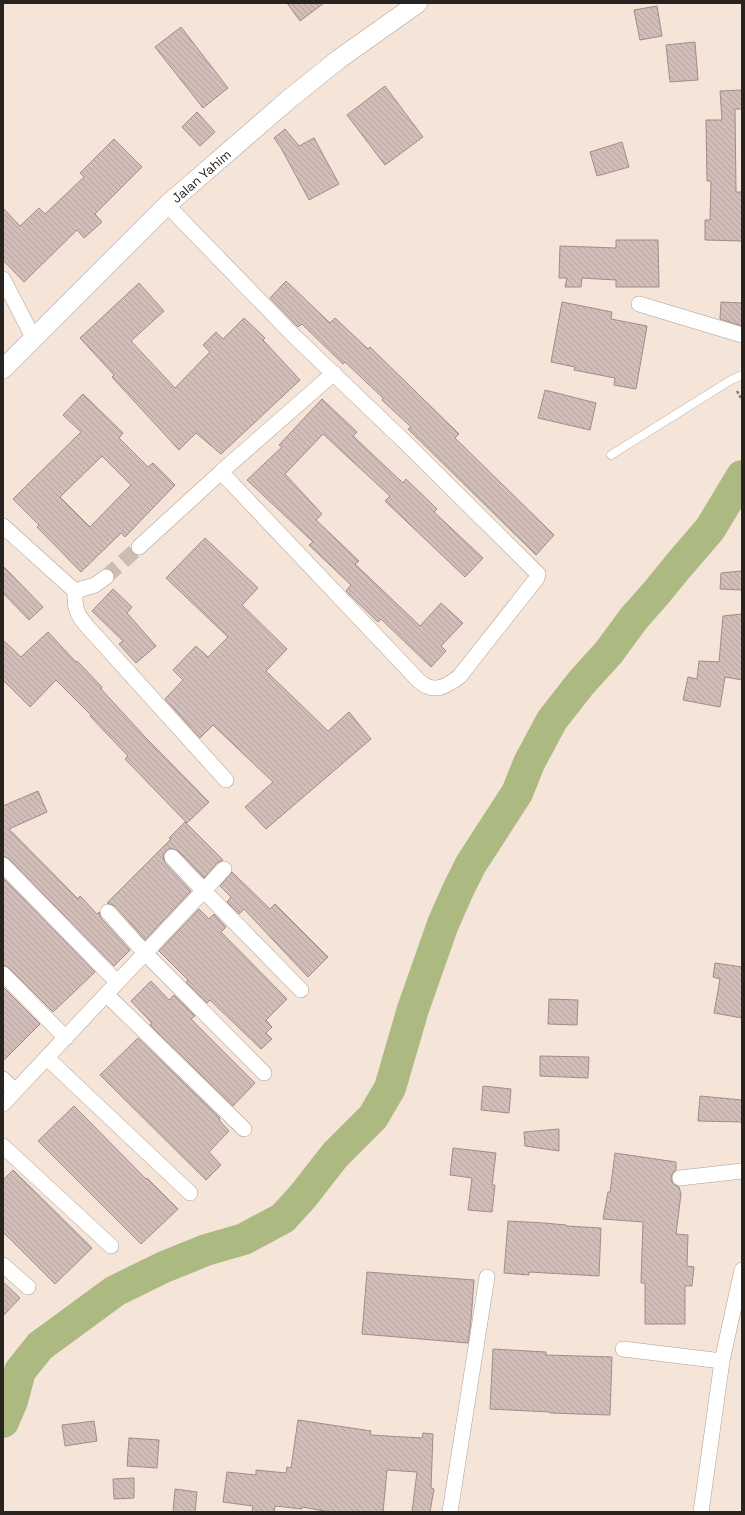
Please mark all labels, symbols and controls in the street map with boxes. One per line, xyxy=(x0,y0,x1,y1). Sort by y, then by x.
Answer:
street label: Jalan Yahim xyxy=(168,146,235,207)

